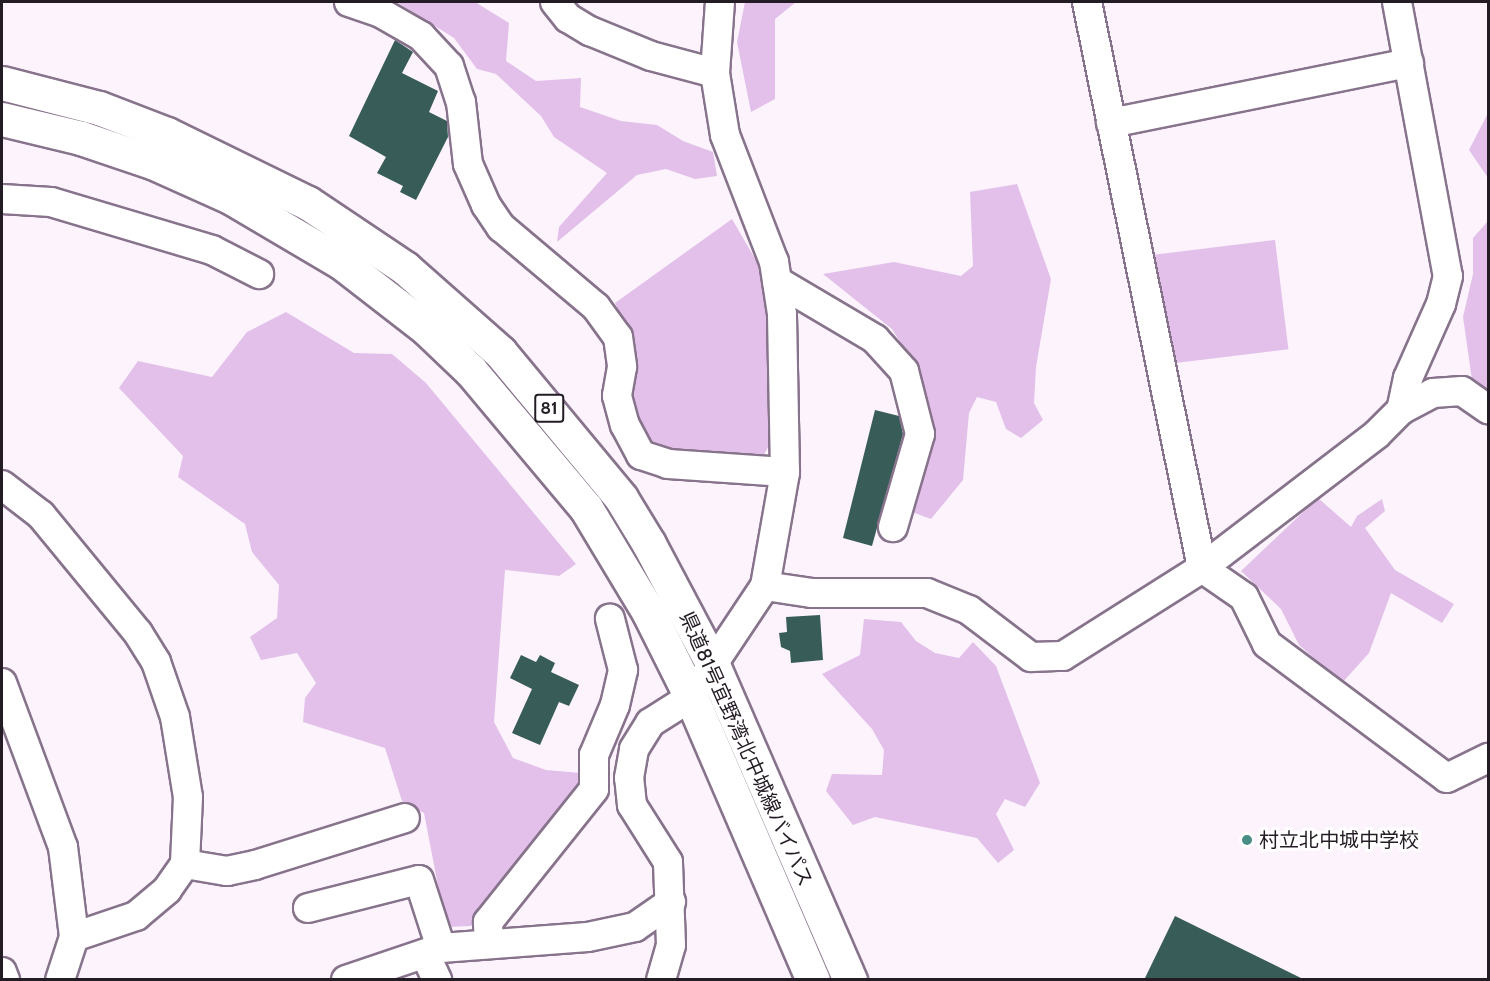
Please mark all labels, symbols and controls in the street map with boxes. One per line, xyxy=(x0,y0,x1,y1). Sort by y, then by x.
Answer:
road number: 81 xyxy=(534,393,564,423)
street label: 県道81号宜野湾北中城線バイパス xyxy=(674,608,818,890)
place label: 村立北中城中学校 xyxy=(1259,828,1419,852)
marker: 村立北中城中学校 xyxy=(1240,833,1254,847)

